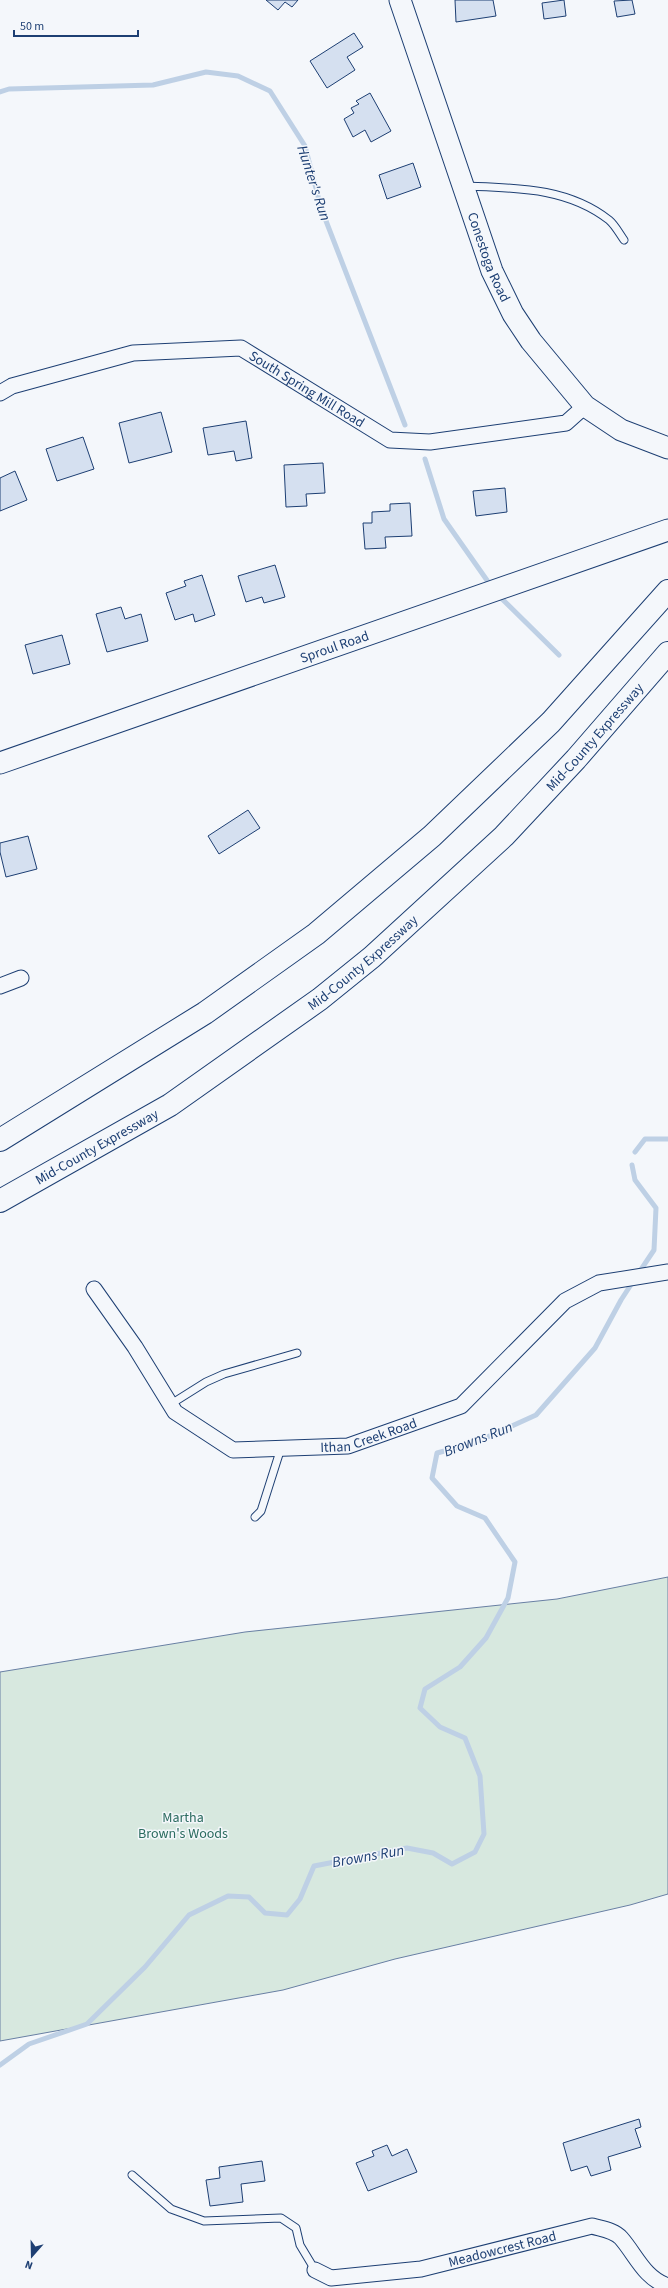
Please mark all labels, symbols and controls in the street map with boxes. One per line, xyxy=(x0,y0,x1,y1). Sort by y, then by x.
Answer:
scale bar xyxy=(14,12,138,38)
text: 50 m xyxy=(20,18,44,35)
water label: Hunter's Run xyxy=(291,143,336,224)
street label: Conestoga Road xyxy=(462,210,515,306)
street label: South Spring Mill Road xyxy=(245,346,368,433)
street label: Sproul Road xyxy=(297,626,372,669)
street label: Mid-County Expressway xyxy=(542,679,649,796)
street label: Mid-County Expressway xyxy=(304,910,423,1016)
street label: Mid-County Expressway xyxy=(32,1104,163,1190)
street label: Ithan Creek Road xyxy=(320,1413,420,1458)
water label: Browns Run xyxy=(441,1417,516,1462)
park label: Martha Brown's Woods xyxy=(138,1808,228,1844)
water label: Browns Run xyxy=(330,1840,406,1873)
street label: Meadowcrest Road xyxy=(446,2226,558,2273)
north arrow xyxy=(12,2236,52,2276)
text: N xyxy=(23,2257,35,2273)

